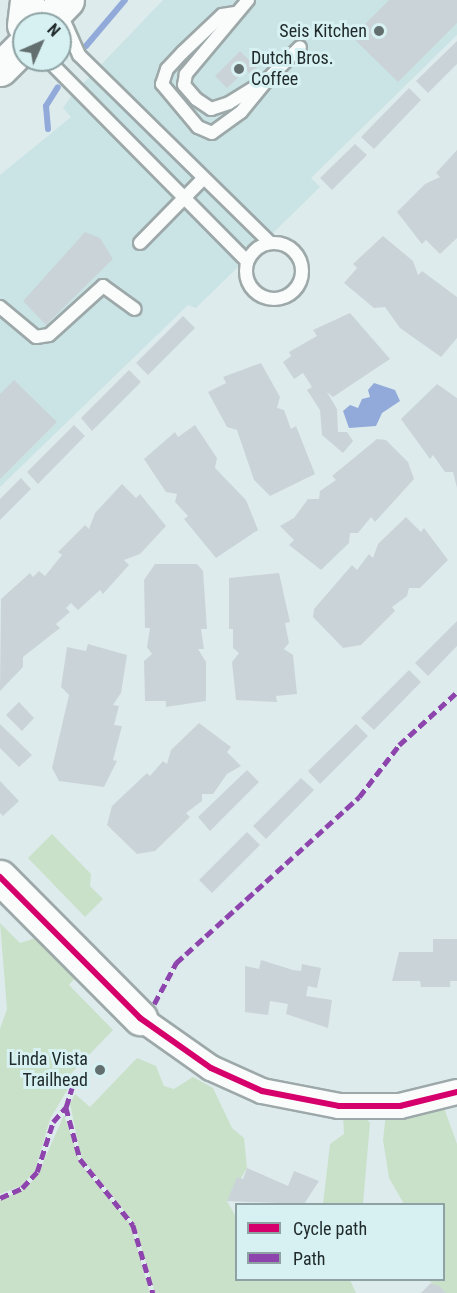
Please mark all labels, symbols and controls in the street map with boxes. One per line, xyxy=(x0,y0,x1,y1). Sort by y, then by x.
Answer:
north arrow xyxy=(12,12,72,72)
text: N xyxy=(43,20,64,41)
place label: Seis Kitchen xyxy=(279,20,367,42)
marker: Seis Kitchen xyxy=(372,24,386,38)
place label: Dutch Bros. Coffee xyxy=(251,48,334,90)
marker: Dutch Bros. Coffee xyxy=(232,62,246,76)
place label: Linda Vista Trailhead xyxy=(9,1049,88,1092)
marker: Linda Vista Trailhead xyxy=(93,1063,107,1077)
legend xyxy=(235,1203,445,1281)
text: Cycle path xyxy=(293,1218,367,1239)
text: Path xyxy=(293,1248,326,1269)

